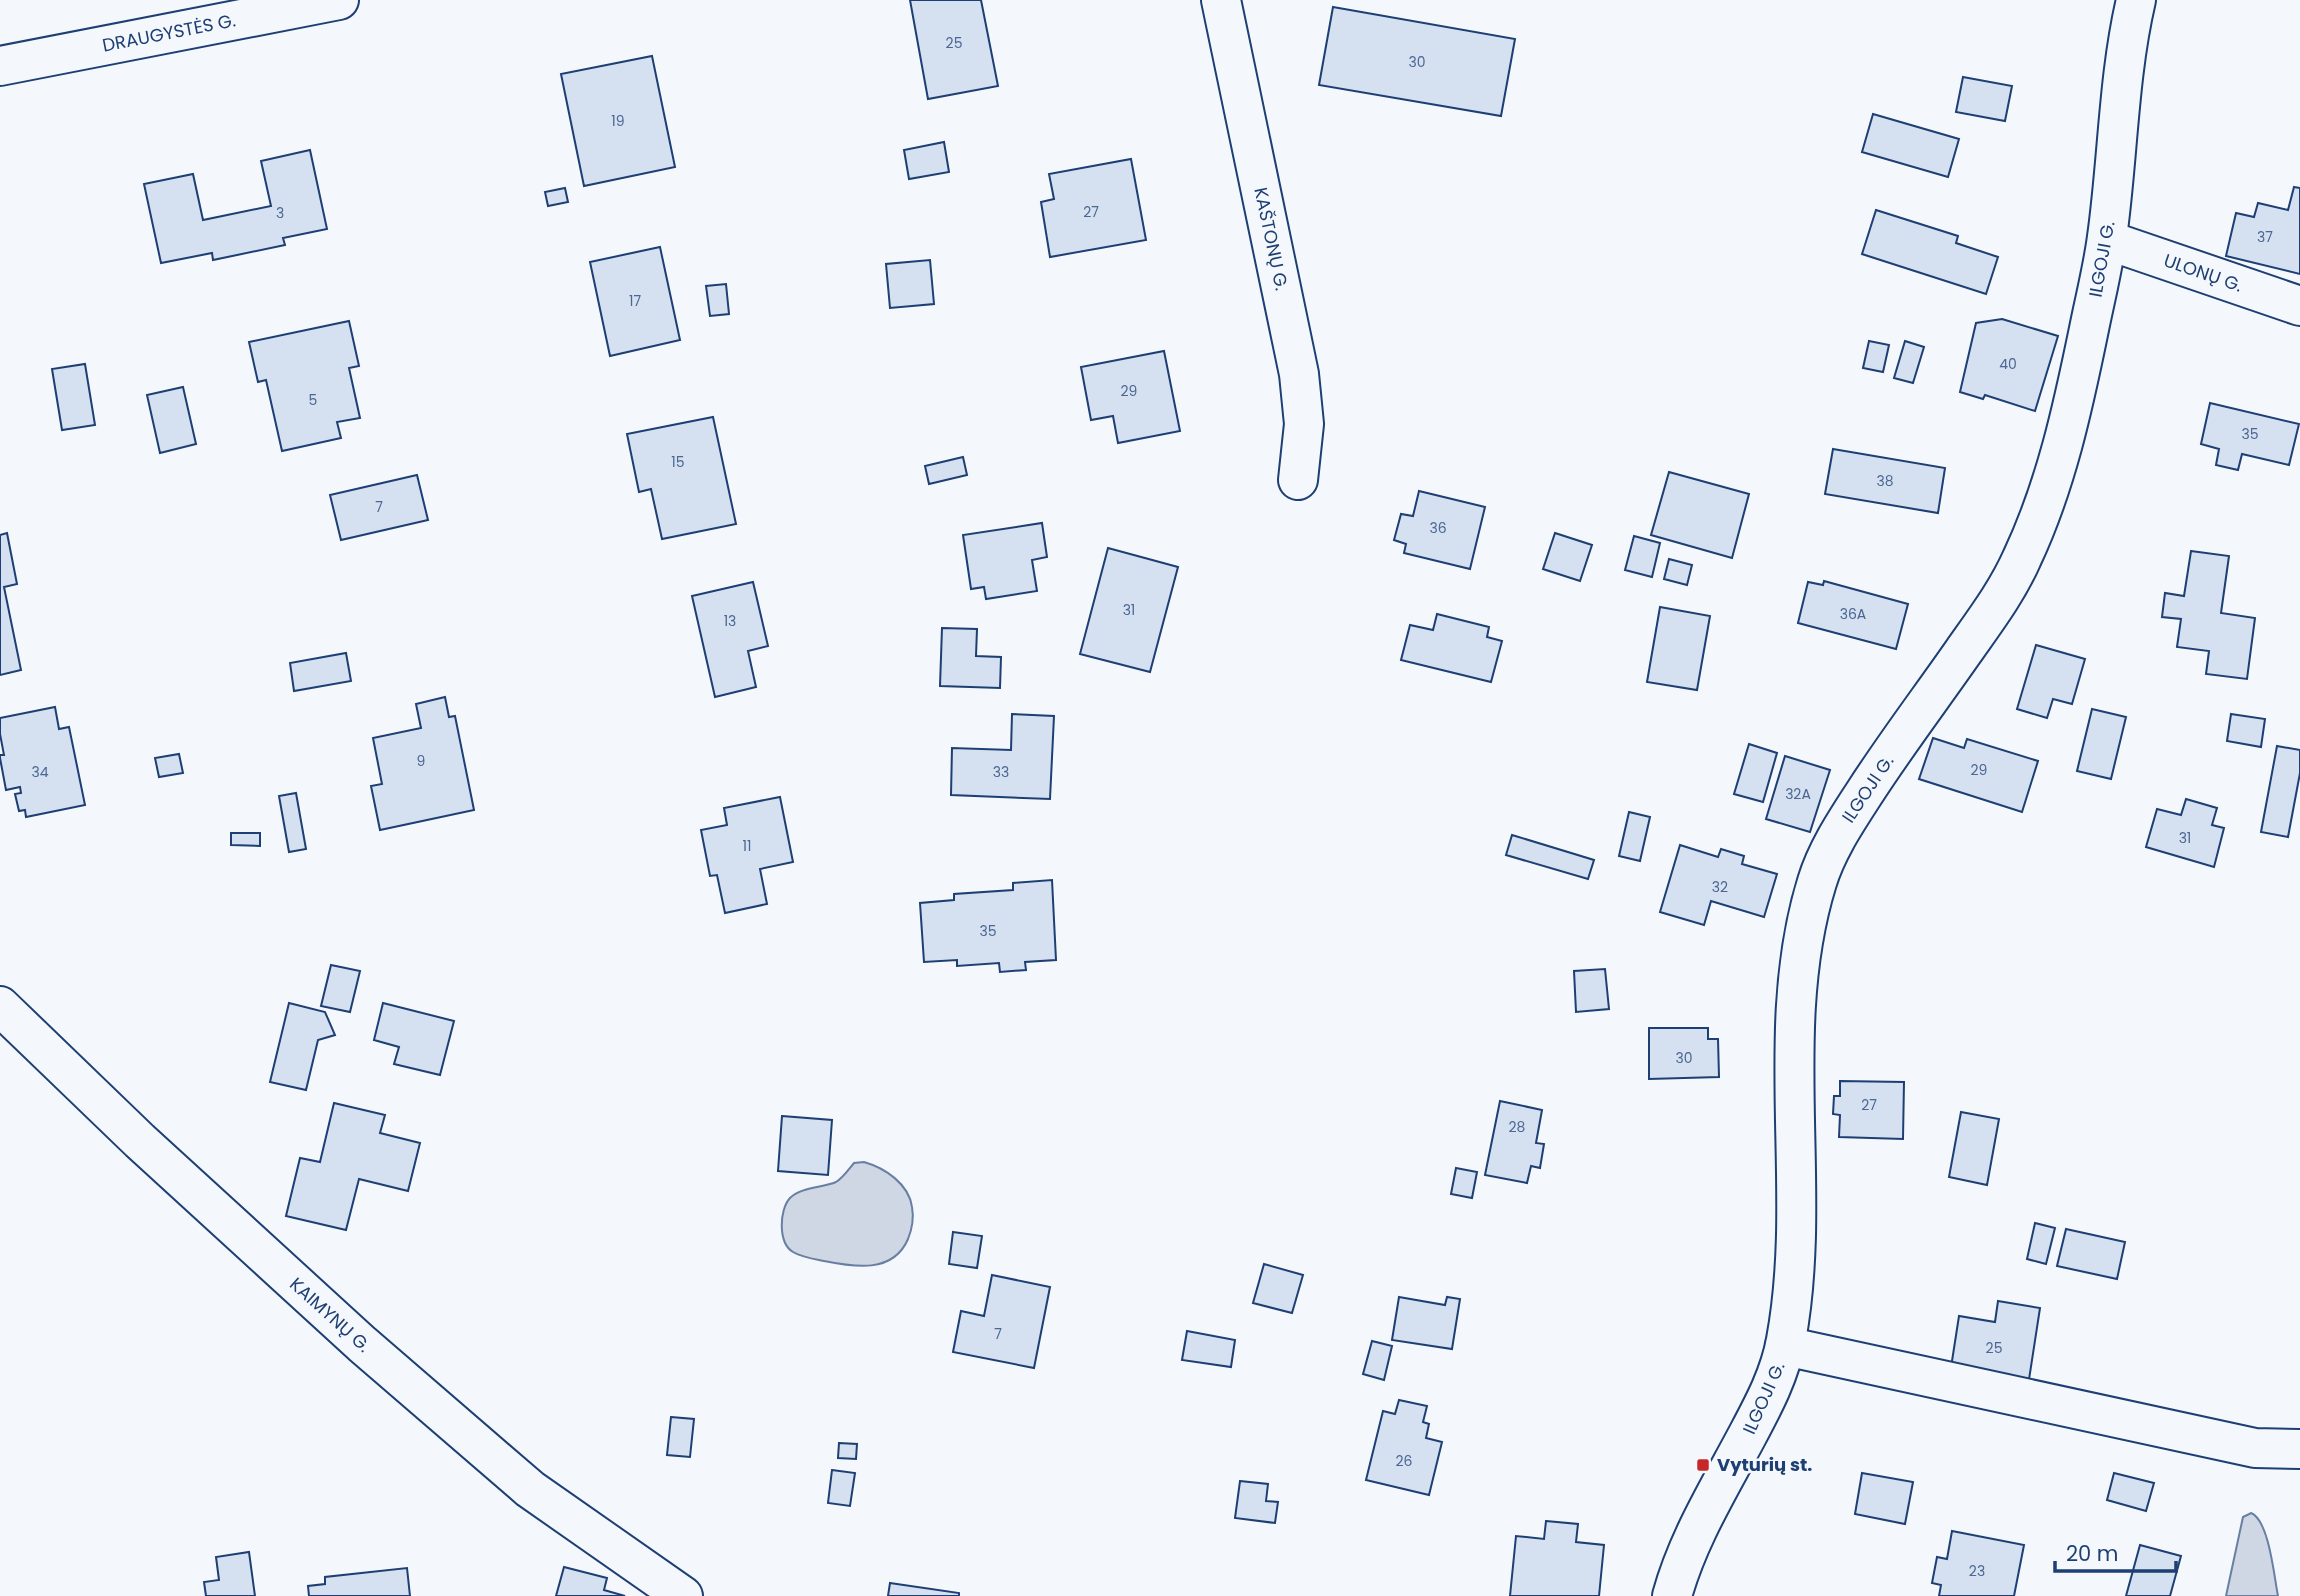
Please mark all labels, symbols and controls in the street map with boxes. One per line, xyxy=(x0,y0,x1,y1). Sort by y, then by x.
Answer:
street label: DRAUGYSTĖS G. xyxy=(100,7,238,58)
house number: 25 xyxy=(946,33,962,53)
house number: 30 xyxy=(1408,52,1426,72)
house number: 19 xyxy=(611,111,625,131)
street label: KAŠTONŲ G. xyxy=(1248,185,1295,293)
house number: 27 xyxy=(1083,202,1099,222)
house number: 3 xyxy=(276,203,284,223)
street label: ILGOJI G. xyxy=(2083,219,2120,299)
house number: 37 xyxy=(2257,227,2273,247)
street label: ULONŲ G. xyxy=(2161,247,2246,298)
house number: 17 xyxy=(629,291,641,311)
house number: 40 xyxy=(1999,354,2017,374)
house number: 29 xyxy=(1121,381,1137,401)
house number: 5 xyxy=(309,390,317,410)
house number: 35 xyxy=(2241,424,2259,444)
house number: 15 xyxy=(671,452,685,472)
house number: 38 xyxy=(1876,471,1894,491)
house number: 7 xyxy=(375,497,383,517)
house number: 36 xyxy=(1429,518,1447,538)
house number: 31 xyxy=(1123,600,1135,620)
house number: 36A xyxy=(1840,604,1866,624)
house number: 13 xyxy=(724,611,736,631)
street label: ILGOJI G. xyxy=(1836,750,1899,828)
house number: 9 xyxy=(417,751,425,771)
house number: 29 xyxy=(1971,760,1987,780)
house number: 34 xyxy=(31,762,49,782)
house number: 33 xyxy=(993,762,1009,782)
house number: 32A xyxy=(1785,784,1811,804)
house number: 31 xyxy=(2179,828,2191,848)
house number: 11 xyxy=(743,836,751,856)
house number: 32 xyxy=(1712,877,1728,897)
house number: 35 xyxy=(979,921,997,941)
house number: 30 xyxy=(1675,1048,1693,1068)
house number: 27 xyxy=(1861,1095,1877,1115)
house number: 28 xyxy=(1509,1117,1526,1137)
street label: KAIMYNŲ G. xyxy=(285,1272,376,1358)
house number: 7 xyxy=(994,1324,1002,1344)
house number: 25 xyxy=(1986,1338,2002,1358)
street label: ILGOJI G. xyxy=(1736,1358,1791,1438)
house number: 26 xyxy=(1396,1451,1413,1471)
place label: Vyturių st. xyxy=(1717,1452,1812,1477)
marker: Vyturių st. xyxy=(1695,1457,1711,1473)
scale bar xyxy=(2055,1530,2176,1574)
text: 20 m xyxy=(2066,1539,2119,1568)
house number: 23 xyxy=(1969,1561,1985,1581)

